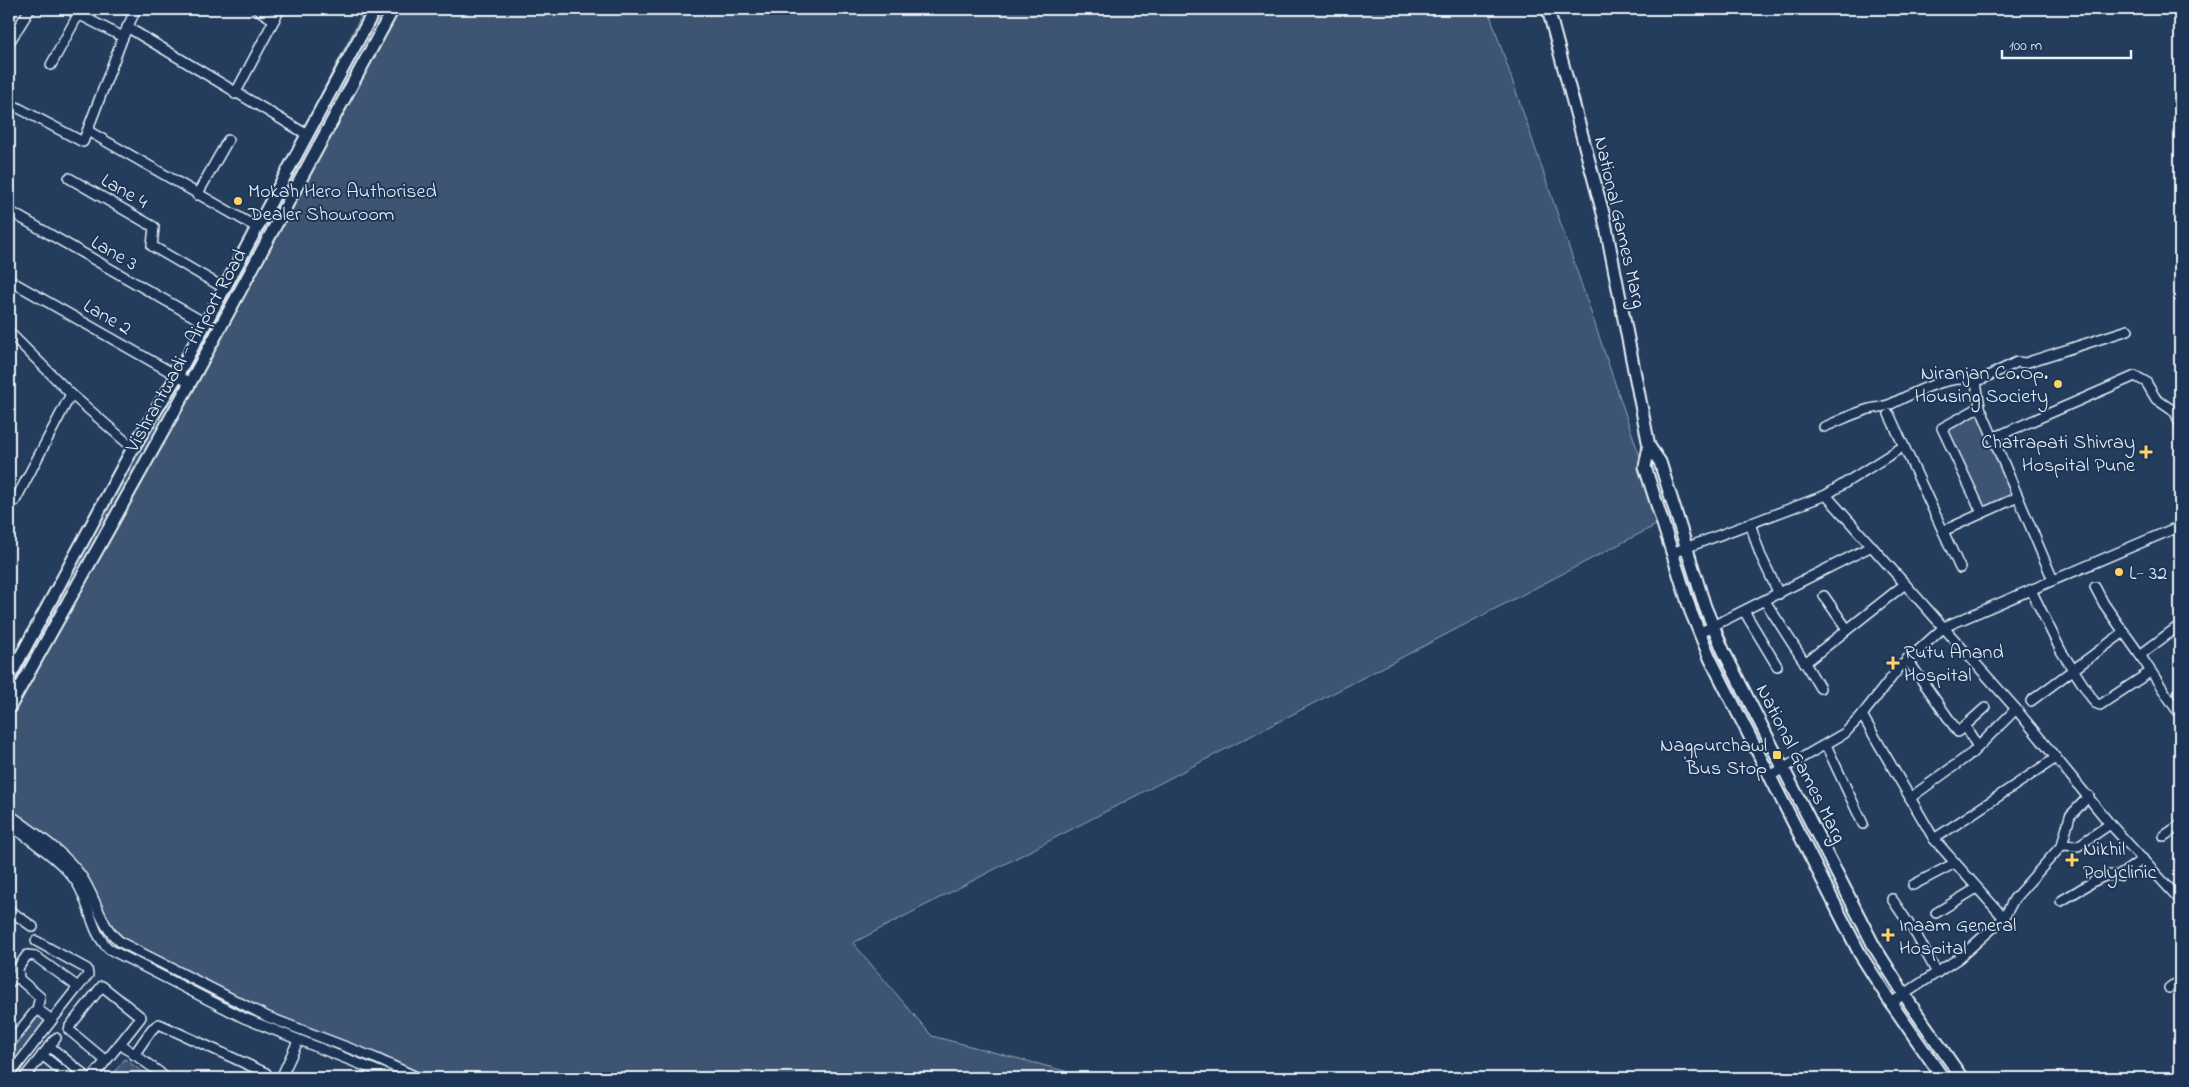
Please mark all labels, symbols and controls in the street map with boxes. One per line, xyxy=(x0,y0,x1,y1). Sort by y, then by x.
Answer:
scale bar xyxy=(2002,28,2130,60)
text: 100 m xyxy=(2009,35,2042,57)
street label: National Games Marg xyxy=(1584,134,1652,311)
street label: Lane 4 xyxy=(95,167,153,217)
place label: Mokah Hero Authorised Dealer Showroom xyxy=(247,178,437,230)
marker: Mokah Hero Authorised Dealer Showroom xyxy=(232,195,244,207)
street label: Lane 3 xyxy=(85,229,143,279)
street label: Vishrantwadi - Airport Road xyxy=(119,244,255,459)
street label: Lane 2 xyxy=(77,293,137,344)
place label: Niranjan Co.Op. Housing Society xyxy=(1914,360,2048,413)
marker: Niranjan Co.Op. Housing Society xyxy=(2052,378,2064,390)
place label: Chatrapati Shivray Hospital Pune xyxy=(1981,429,2135,481)
marker: Chatrapati Shivray Hospital Pune xyxy=(2139,445,2153,459)
place label: L- 32 xyxy=(2129,560,2167,589)
marker: L- 32 xyxy=(2113,566,2125,578)
place label: Rutu Anand Hospital xyxy=(1904,639,2004,691)
marker: Rutu Anand Hospital xyxy=(1886,656,1900,670)
street label: National Games Marg xyxy=(1746,680,1852,849)
place label: Nagpurchawl Bus Stop xyxy=(1660,732,1767,784)
marker: Nagpurchawl Bus Stop xyxy=(1771,749,1783,761)
place label: Nikhil Polyclinic xyxy=(2083,836,2157,888)
marker: Nikhil Polyclinic xyxy=(2065,853,2079,867)
place label: Inaam General Hospital xyxy=(1899,912,2016,964)
marker: Inaam General Hospital xyxy=(1881,928,1895,942)

